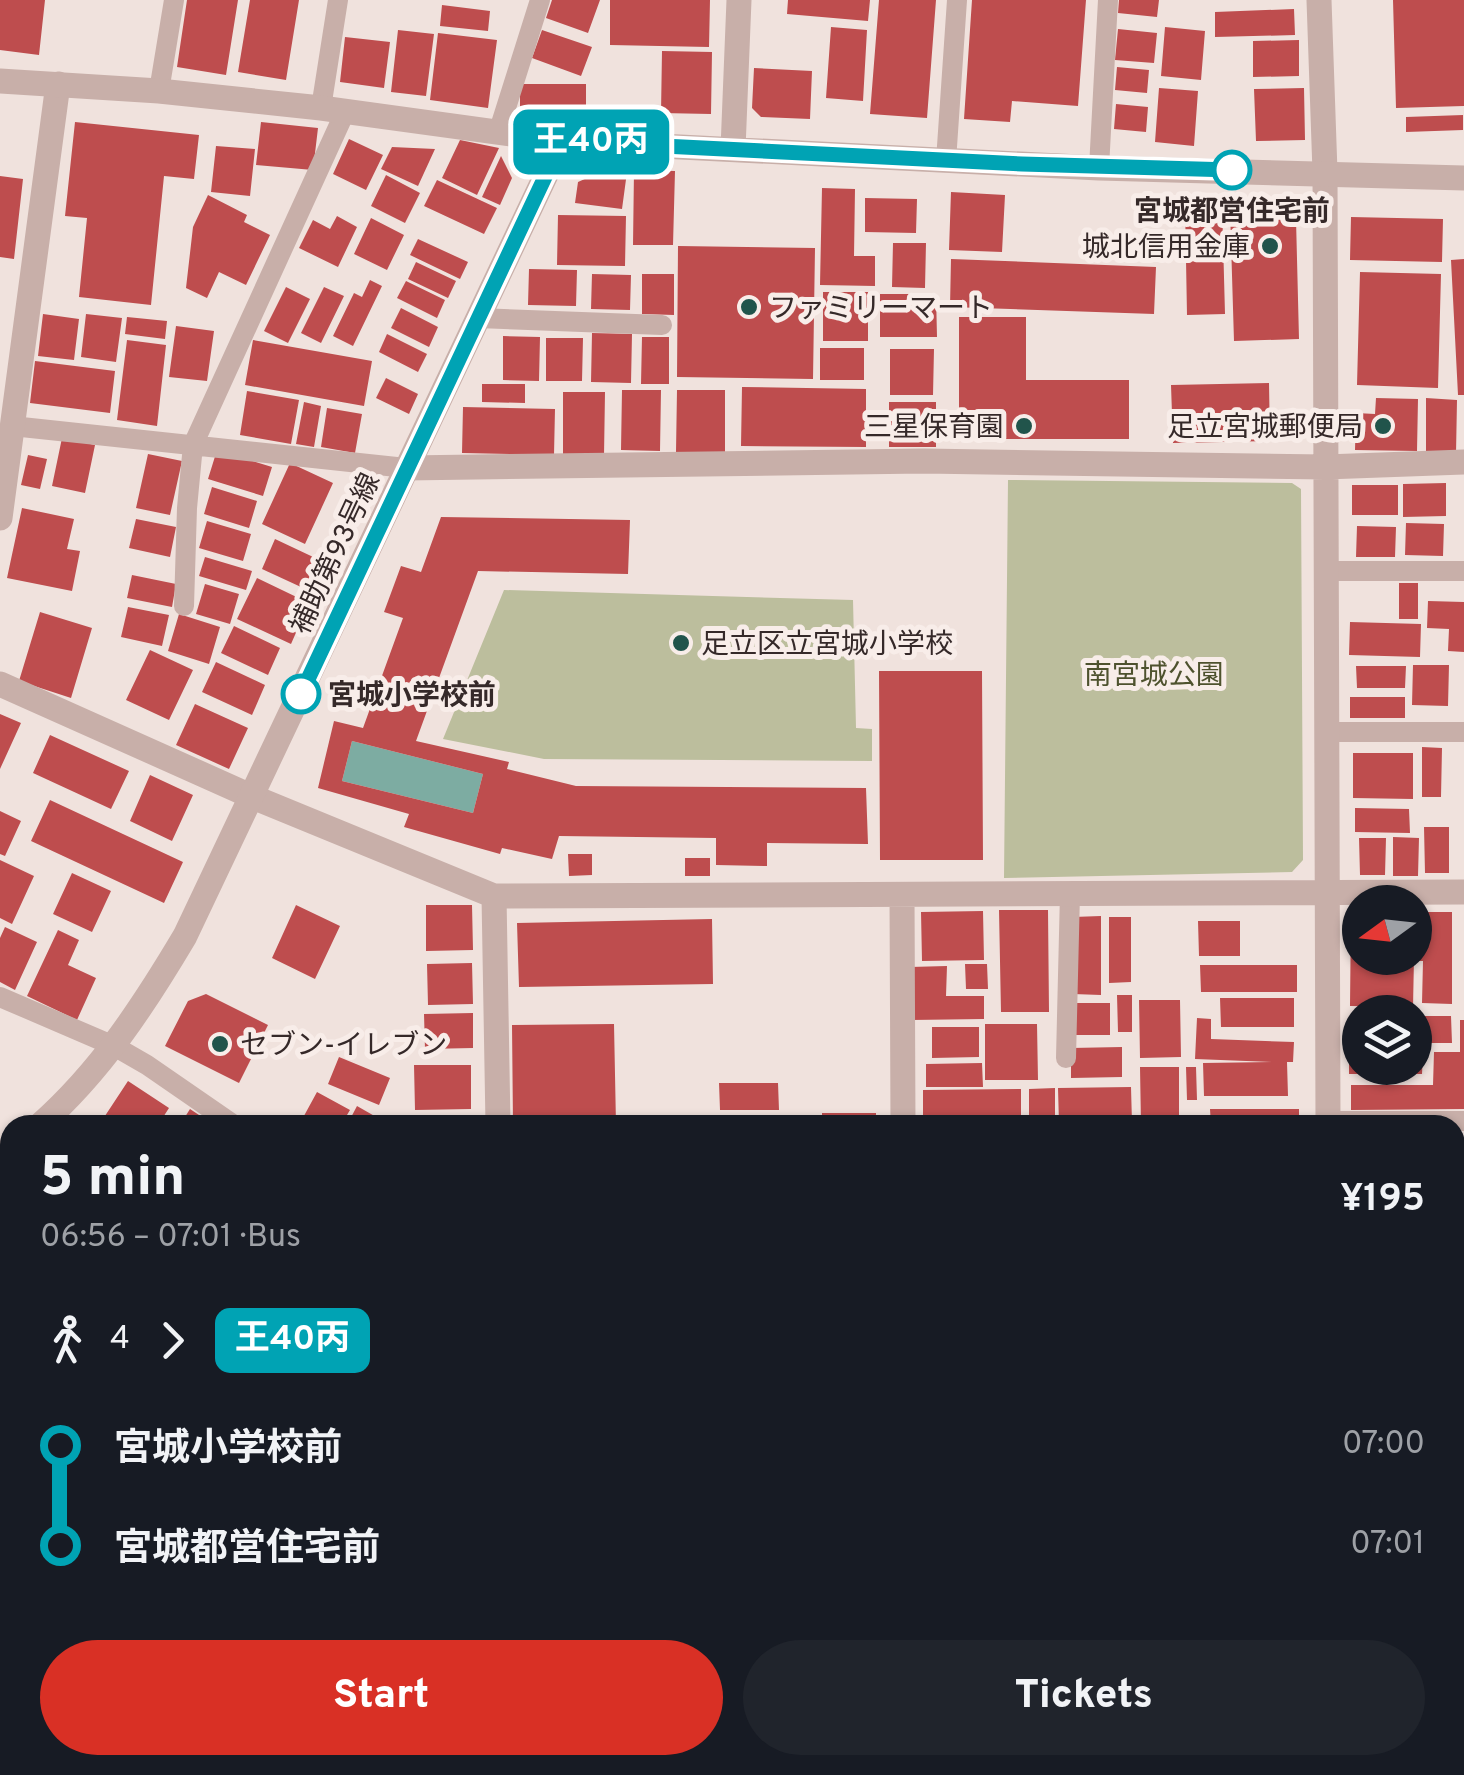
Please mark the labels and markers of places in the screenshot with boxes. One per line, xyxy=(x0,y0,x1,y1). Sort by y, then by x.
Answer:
marker: 宮城都営住宅前 xyxy=(1213,151,1251,189)
place label: 宮城都営住宅前 xyxy=(1134,195,1330,231)
place label: 城北信用金庫 xyxy=(1082,231,1250,267)
marker: 城北信用金庫 xyxy=(1259,235,1281,257)
place label: ファミリーマート xyxy=(769,292,993,328)
marker: ファミリーマート xyxy=(738,296,760,318)
place label: 三星保育園 xyxy=(864,411,1004,447)
place label: 足立宮城郵便局 xyxy=(1167,411,1363,447)
marker: 三星保育園 xyxy=(1013,415,1035,437)
marker: 足立宮城郵便局 xyxy=(1372,415,1394,437)
place label: 足立区立宮城小学校 xyxy=(701,628,953,664)
marker: 足立区立宮城小学校 xyxy=(670,632,692,654)
marker: 宮城小学校前 xyxy=(282,675,320,713)
place label: 宮城小学校前 xyxy=(328,679,496,715)
place label: セブン-イレブン xyxy=(240,1029,447,1065)
marker: セブン-イレブン xyxy=(209,1033,231,1055)

